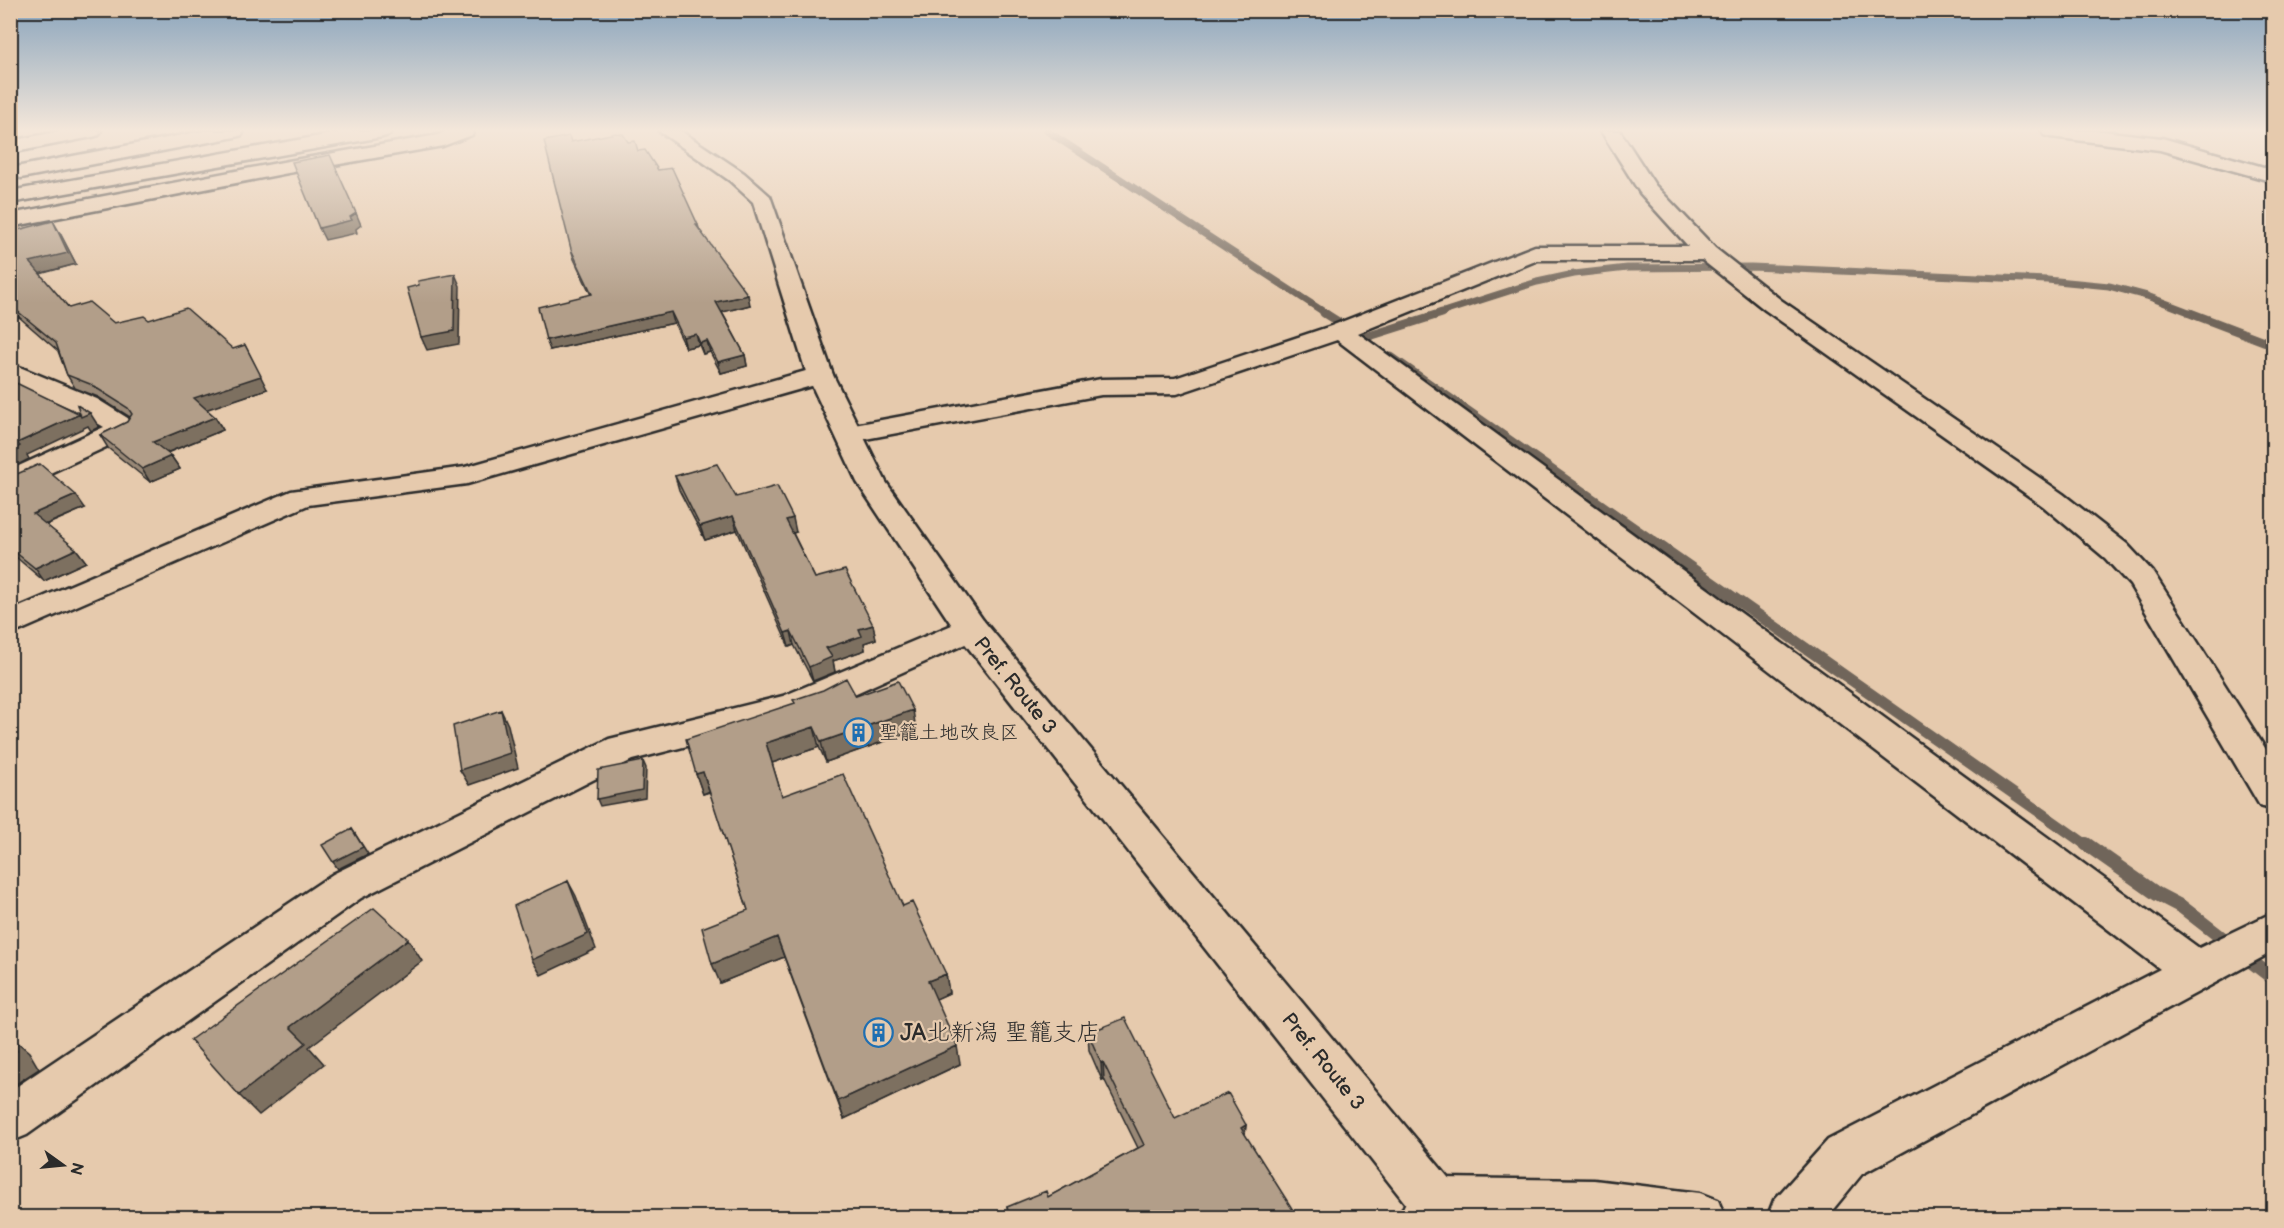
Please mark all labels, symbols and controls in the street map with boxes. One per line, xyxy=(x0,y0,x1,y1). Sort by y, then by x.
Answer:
street label: Pref. Route 3 xyxy=(969,632,1062,739)
building icon: 聖籠土地改良区 xyxy=(842,716,874,748)
place label: 聖籠土地改良区 xyxy=(879,721,1019,745)
street label: Pref. Route 3 xyxy=(1277,1008,1370,1115)
building icon: JA北新潟 聖籠支店 xyxy=(863,1016,895,1048)
place label: JA北新潟 聖籠支店 xyxy=(900,1018,1101,1047)
north arrow xyxy=(33,1135,93,1195)
text: N xyxy=(65,1160,87,1177)

